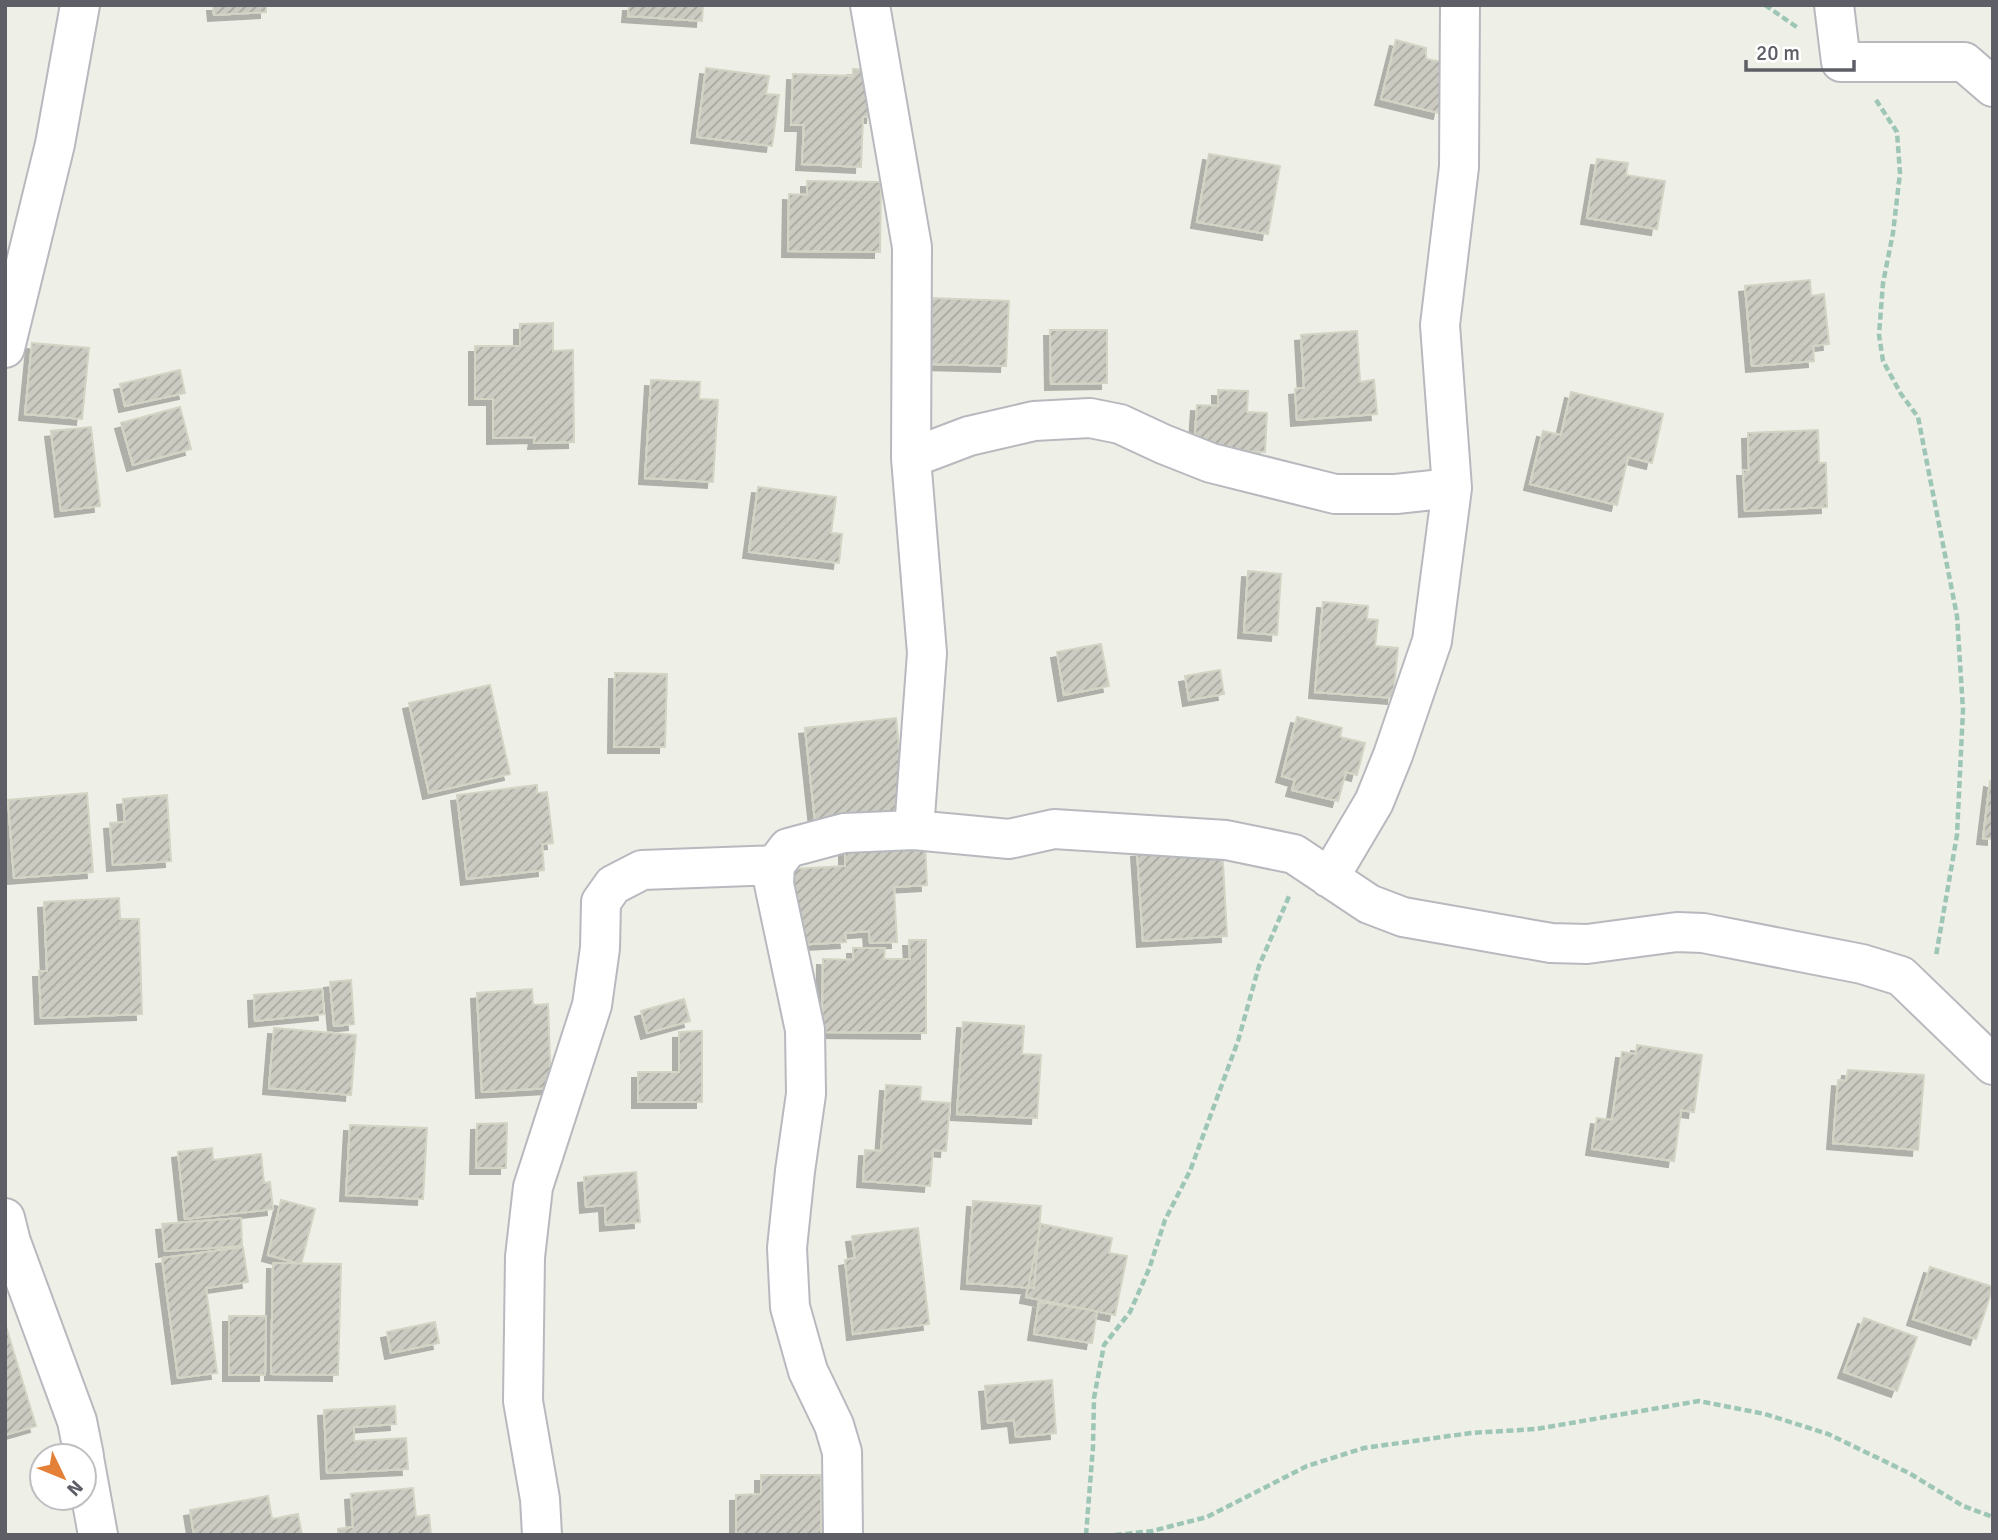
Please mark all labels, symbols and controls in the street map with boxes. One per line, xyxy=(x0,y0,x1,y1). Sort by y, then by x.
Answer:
scale bar xyxy=(1746,28,1854,72)
text: 20 m xyxy=(1756,40,1800,66)
north arrow xyxy=(28,1442,98,1512)
text: N xyxy=(61,1475,88,1501)

